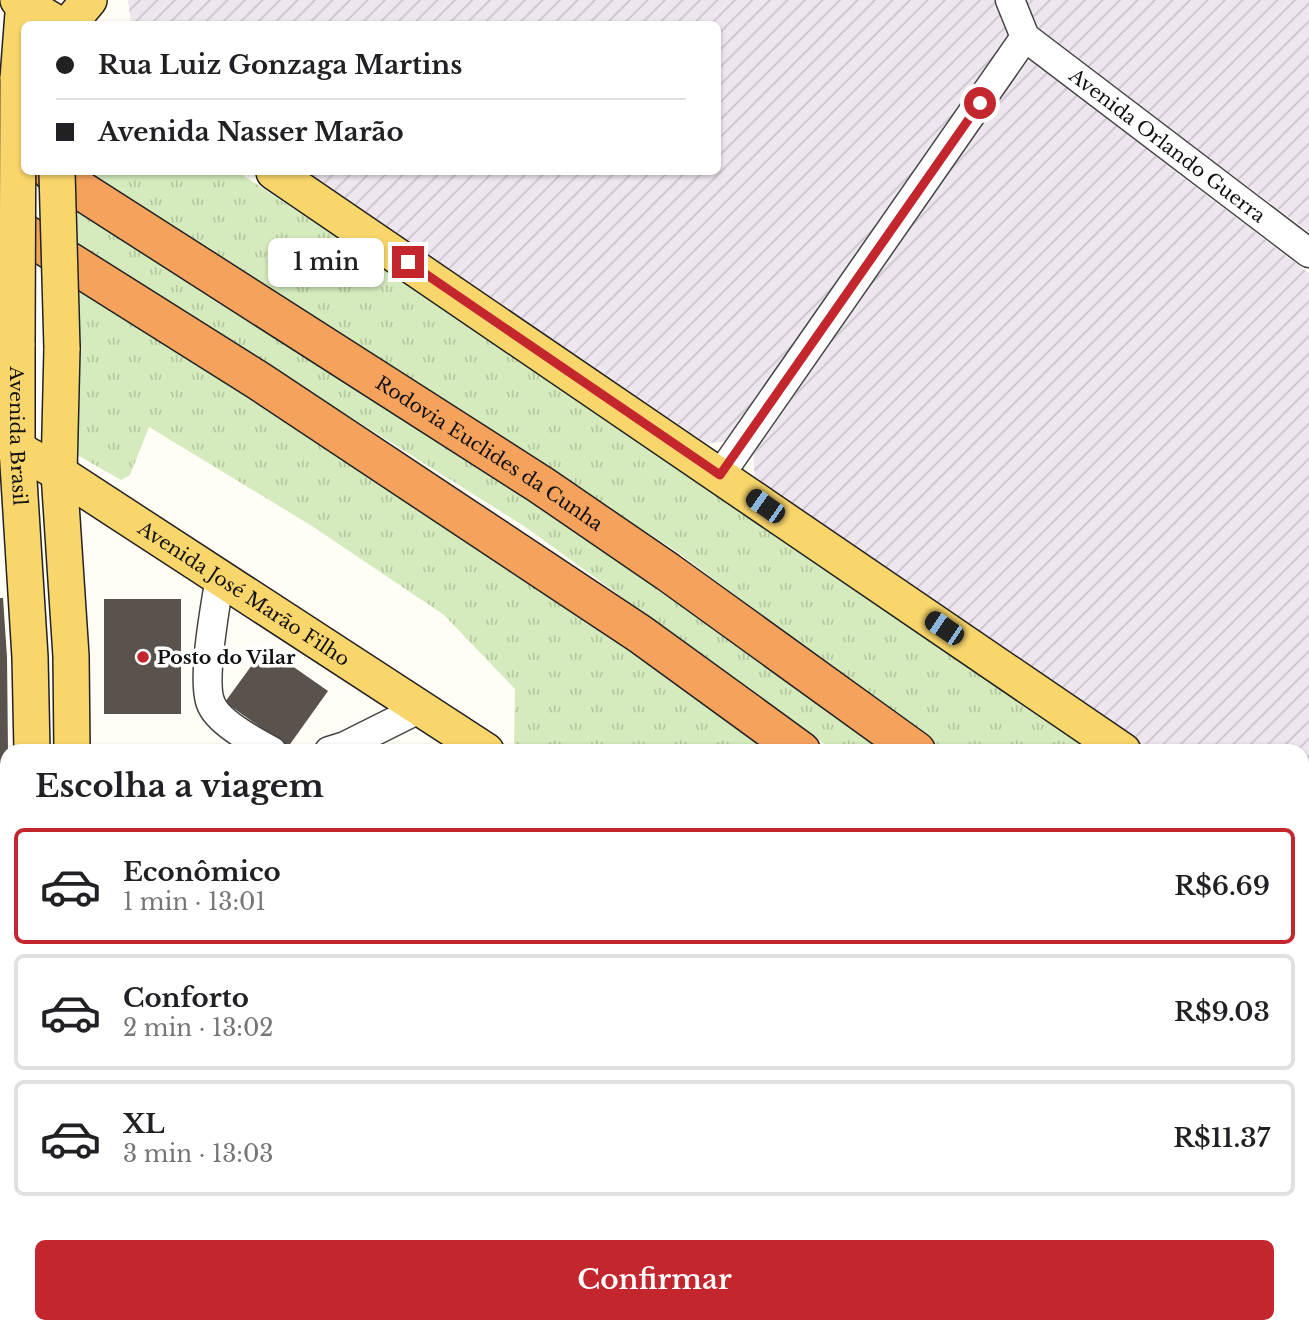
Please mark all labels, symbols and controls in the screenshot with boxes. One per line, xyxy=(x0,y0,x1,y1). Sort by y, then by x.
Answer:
text: Rua Luiz Gonzaga Martins xyxy=(98,49,462,81)
street label: Avenida Orlando Guerra xyxy=(1064,63,1271,228)
route start xyxy=(964,87,996,119)
text: Avenida Nasser Marão xyxy=(98,116,404,148)
callout: 1 min xyxy=(268,238,384,286)
route end xyxy=(392,246,424,278)
text: 1 min xyxy=(293,248,359,276)
street label: Avenida Brasil xyxy=(6,365,32,506)
street label: Rodovia Euclides da Cunha xyxy=(372,371,608,536)
car xyxy=(742,485,789,527)
street label: Avenida José Marão Filho xyxy=(133,516,354,671)
car xyxy=(921,608,968,648)
place label: Posto do Vilar xyxy=(157,646,296,669)
marker: Posto do Vilar xyxy=(135,649,151,665)
text: Escolha a viagem xyxy=(35,766,324,806)
icon: car xyxy=(39,855,102,918)
text: Econômico xyxy=(123,856,281,888)
text: R$6.69 xyxy=(1174,870,1270,902)
text: 1 min · 13:01 xyxy=(123,888,266,916)
icon: car xyxy=(39,981,102,1044)
text: Conforto xyxy=(123,982,249,1014)
text: R$9.03 xyxy=(1174,996,1270,1028)
text: 2 min · 13:02 xyxy=(123,1014,273,1042)
icon: car xyxy=(39,1107,102,1170)
text: XL xyxy=(123,1108,165,1140)
text: R$11.37 xyxy=(1173,1122,1270,1154)
text: 3 min · 13:03 xyxy=(123,1140,273,1168)
button: Confirmar xyxy=(35,1240,1274,1320)

